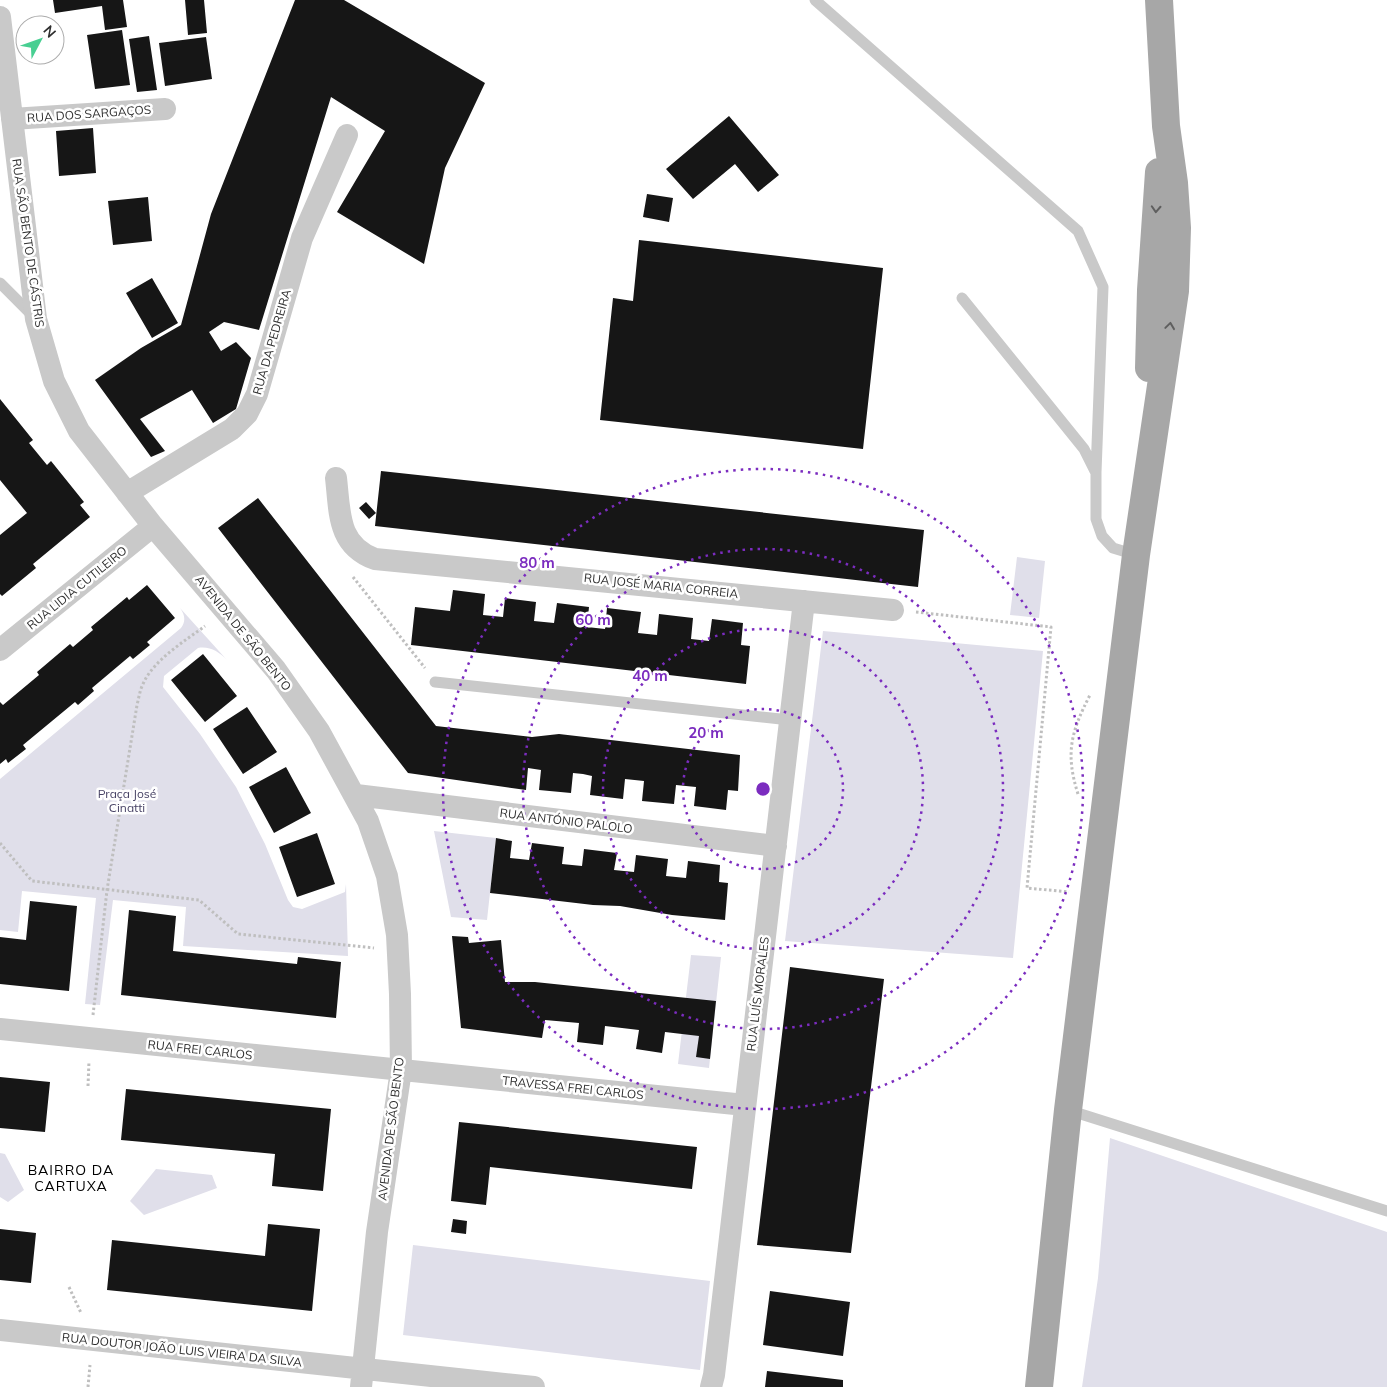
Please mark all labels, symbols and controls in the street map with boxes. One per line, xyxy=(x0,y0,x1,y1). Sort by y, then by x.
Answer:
north arrow xyxy=(15,15,65,65)
text: N xyxy=(40,22,60,41)
street label: RUA DOS SARGAÇOS xyxy=(26,102,152,125)
street label: RUA SÃO BENTO DE CÁSTRIS xyxy=(9,158,48,328)
one-way arrow xyxy=(1151,205,1162,213)
street label: RUA DA PEDREIRA xyxy=(249,287,294,396)
one-way arrow xyxy=(1164,322,1175,330)
street label: RUA LIDIA CUTILEIRO xyxy=(24,543,130,633)
text: 80 m xyxy=(519,553,555,572)
street label: RUA JOSÉ MARIA CORREIA xyxy=(583,570,739,601)
street label: AVENIDA DE SÃO BENTO xyxy=(192,572,295,693)
text: 60 m xyxy=(575,610,611,629)
text: 40 m xyxy=(632,666,668,685)
text: 20 m xyxy=(688,723,724,742)
centre of rings xyxy=(754,780,772,798)
park label: Praça José Cinatti xyxy=(98,786,156,815)
street label: RUA ANTÓNIO PALOLO xyxy=(499,805,633,836)
street label: RUA LUÍS MORALES xyxy=(743,936,772,1052)
street label: RUA FREI CARLOS xyxy=(147,1037,253,1062)
street label: AVENIDA DE SÃO BENTO xyxy=(374,1056,407,1201)
street label: TRAVESSA FREI CARLOS xyxy=(502,1073,644,1102)
district label: BAIRRO DA CARTUXA xyxy=(28,1161,114,1195)
street label: RUA DOUTOR JOÃO LUIS VIEIRA DA SILVA xyxy=(61,1329,303,1370)

